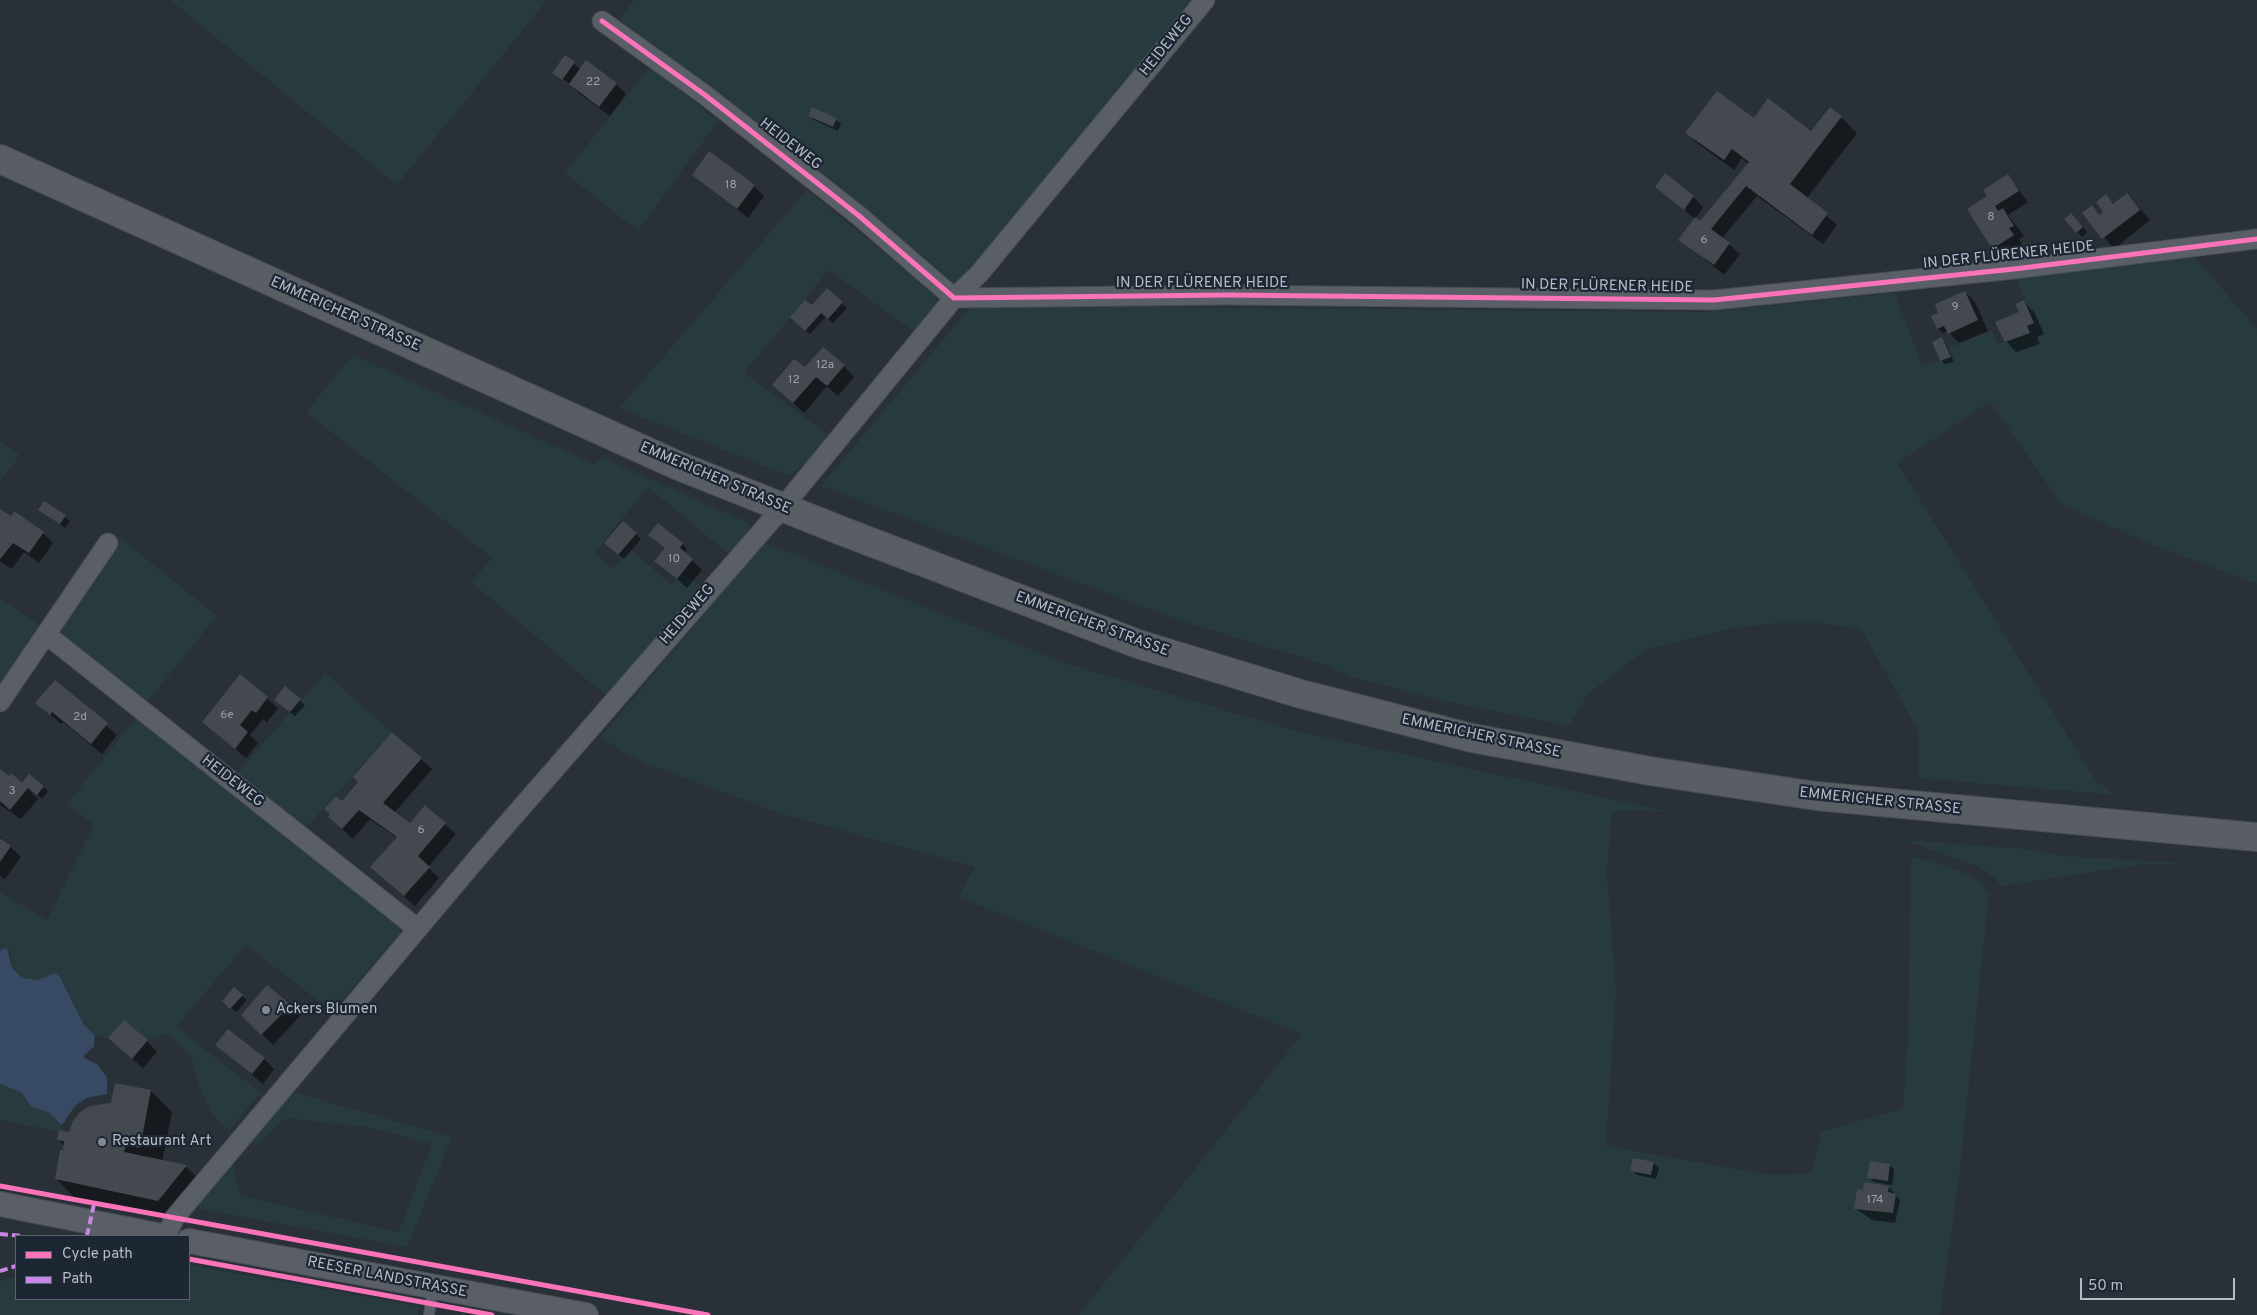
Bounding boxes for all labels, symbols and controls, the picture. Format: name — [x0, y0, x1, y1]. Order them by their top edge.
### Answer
street label: HEIDEWEG — [1137, 12, 1197, 80]
house number: 22 — [586, 76, 600, 90]
street label: HEIDEWEG — [755, 115, 825, 175]
house number: 18 — [725, 179, 737, 193]
house number: 8 — [1987, 211, 1995, 225]
house number: 6 — [1700, 234, 1708, 248]
street label: IN DER FLÜRENER HEIDE — [1922, 238, 2096, 274]
street label: EMMERICHER STRASSE — [267, 274, 423, 356]
street label: IN DER FLÜRENER HEIDE — [1116, 275, 1288, 293]
street label: IN DER FLÜRENER HEIDE — [1521, 276, 1693, 298]
house number: 9 — [1951, 301, 1959, 315]
house number: 12a — [816, 359, 834, 373]
house number: 12 — [788, 374, 800, 388]
street label: EMMERICHER STRASSE — [637, 439, 793, 519]
house number: 10 — [668, 553, 680, 567]
street label: HEIDEWEG — [657, 581, 719, 649]
street label: EMMERICHER STRASSE — [1013, 589, 1171, 661]
house number: 6e — [220, 709, 234, 723]
house number: 2d — [73, 711, 87, 725]
street label: EMMERICHER STRASSE — [1400, 711, 1562, 763]
street label: HEIDEWEG — [197, 752, 267, 812]
house number: 3 — [8, 785, 16, 799]
street label: EMMERICHER STRASSE — [1798, 785, 1962, 819]
house number: 6 — [417, 824, 425, 838]
place label: Ackers Blumen — [276, 1001, 377, 1019]
marker: Ackers Blumen — [260, 1004, 272, 1016]
place label: Restaurant Art — [112, 1133, 211, 1151]
marker: Restaurant Art — [96, 1136, 108, 1148]
house number: 174 — [1867, 1194, 1883, 1208]
legend — [15, 1235, 190, 1300]
text: Cycle path — [62, 1245, 133, 1264]
street label: REESER LANDSTRASSE — [306, 1254, 468, 1302]
scale bar — [2082, 1268, 2237, 1300]
text: Path — [62, 1270, 93, 1289]
text: 50 m — [2088, 1277, 2123, 1296]

